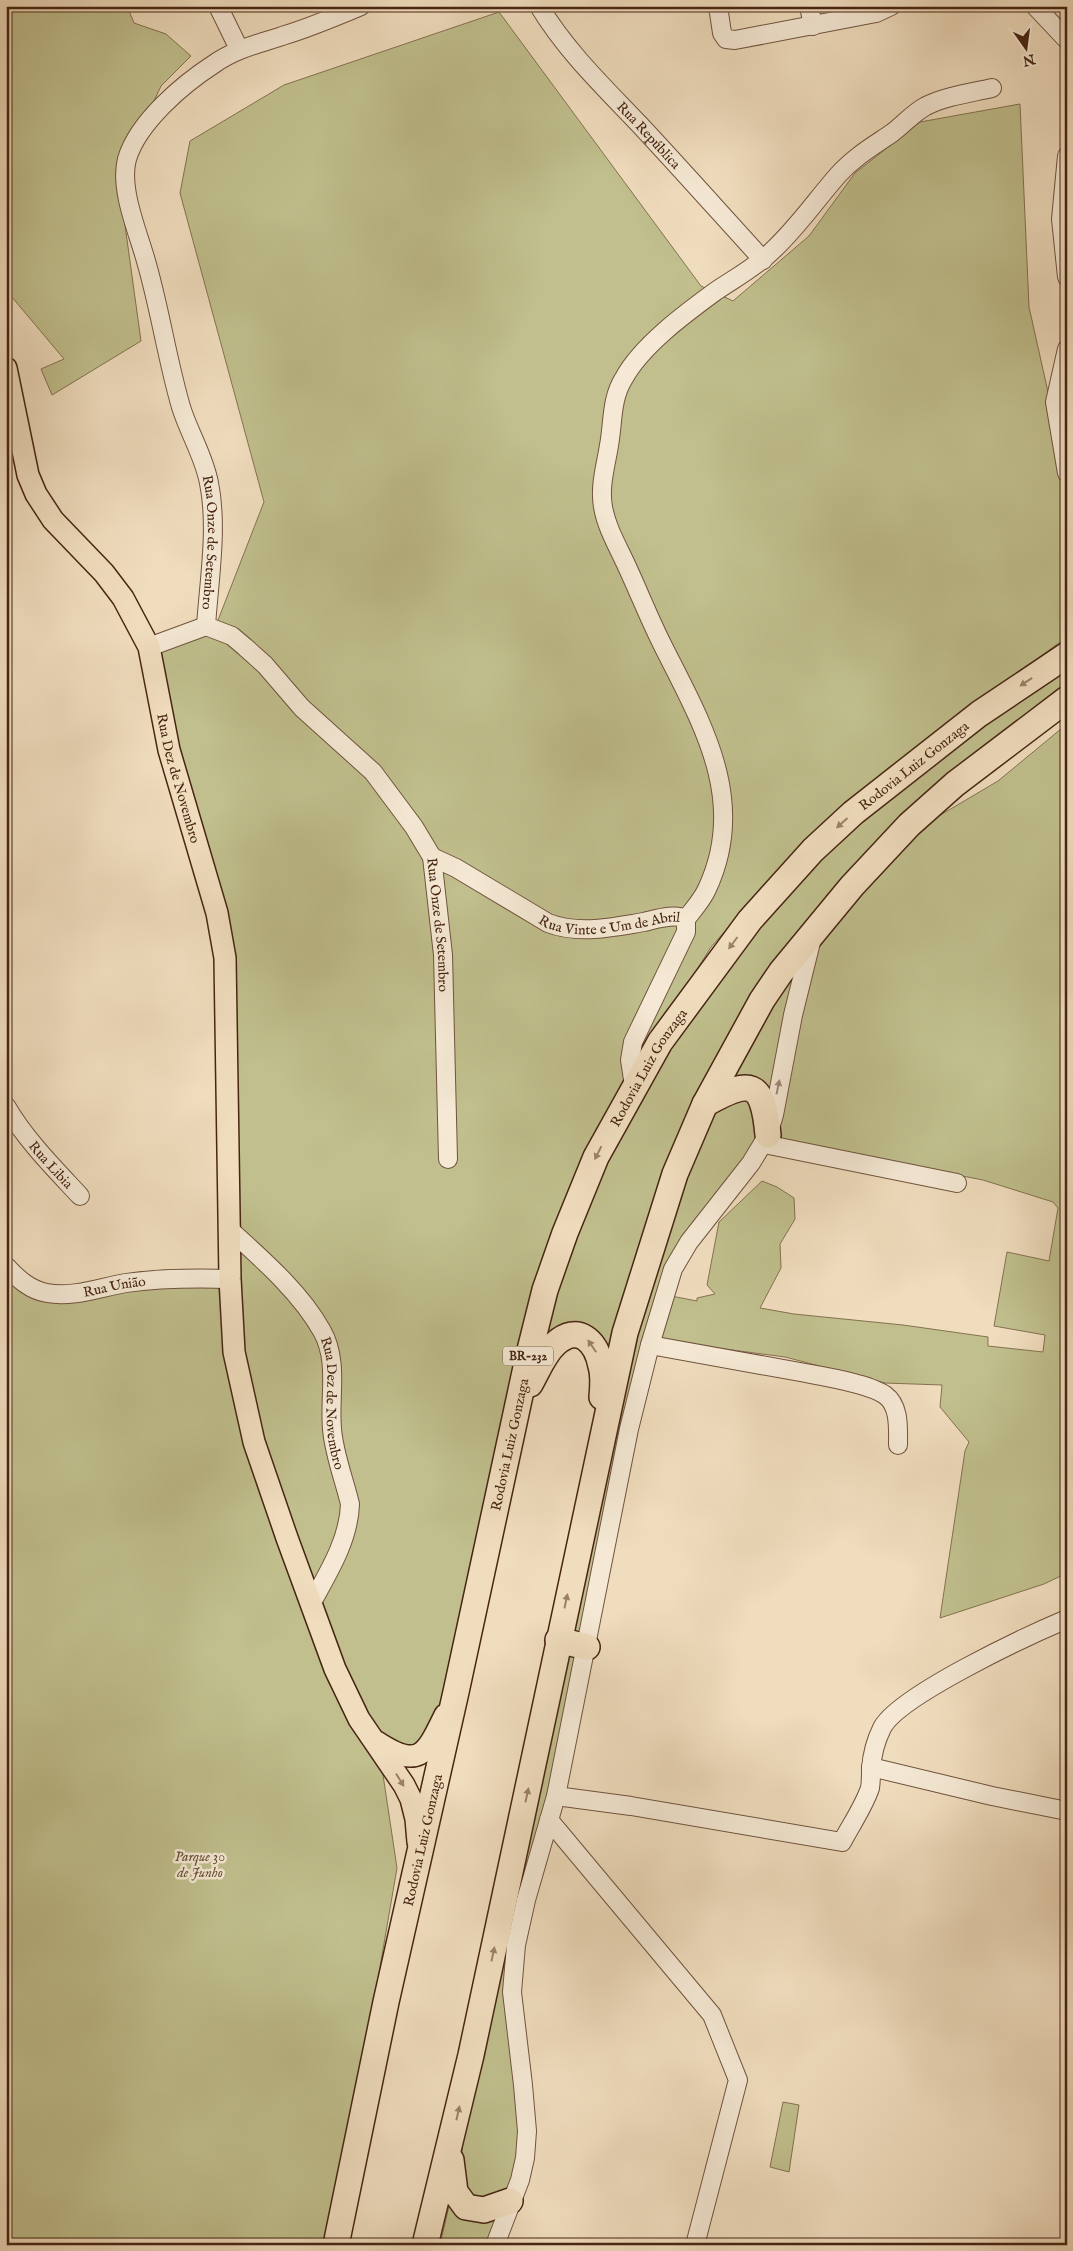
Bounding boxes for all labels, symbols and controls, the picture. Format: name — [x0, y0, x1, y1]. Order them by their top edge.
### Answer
north arrow — [1000, 22, 1050, 72]
text: N — [1021, 49, 1038, 70]
street label: Rua República — [612, 98, 685, 174]
street label: Rua Onze de Setembro — [197, 473, 221, 611]
one-way arrow — [1020, 677, 1033, 687]
street label: Rua Dez de Novembro — [152, 712, 204, 846]
street label: Rodovia Luiz Gonzaga — [856, 717, 974, 815]
one-way arrow — [836, 817, 848, 829]
street label: Rua Onze de Setembro — [422, 857, 452, 993]
street label: Rua Vinte e Um de Abril — [535, 908, 681, 939]
one-way arrow — [728, 936, 738, 950]
street label: Rodovia Luiz Gonzaga — [607, 1005, 692, 1130]
one-way arrow — [775, 1079, 783, 1095]
street label: Rua Libia — [24, 1138, 77, 1194]
one-way arrow — [594, 1146, 602, 1161]
street label: Rua União — [82, 1273, 147, 1302]
street label: Rua Dez de Novembro — [316, 1334, 348, 1472]
one-way arrow — [587, 1339, 597, 1352]
road number: BR-232 — [503, 1346, 553, 1365]
street label: Rodovia Luiz Gonzaga — [487, 1376, 534, 1513]
one-way arrow — [563, 1593, 571, 1609]
street label: Rodovia Luiz Gonzaga — [400, 1772, 447, 1908]
one-way arrow — [395, 1773, 405, 1786]
one-way arrow — [523, 1787, 531, 1803]
park label: Parque 30 de Junho — [175, 1848, 225, 1882]
one-way arrow — [489, 1946, 497, 1961]
one-way arrow — [454, 2105, 462, 2120]

